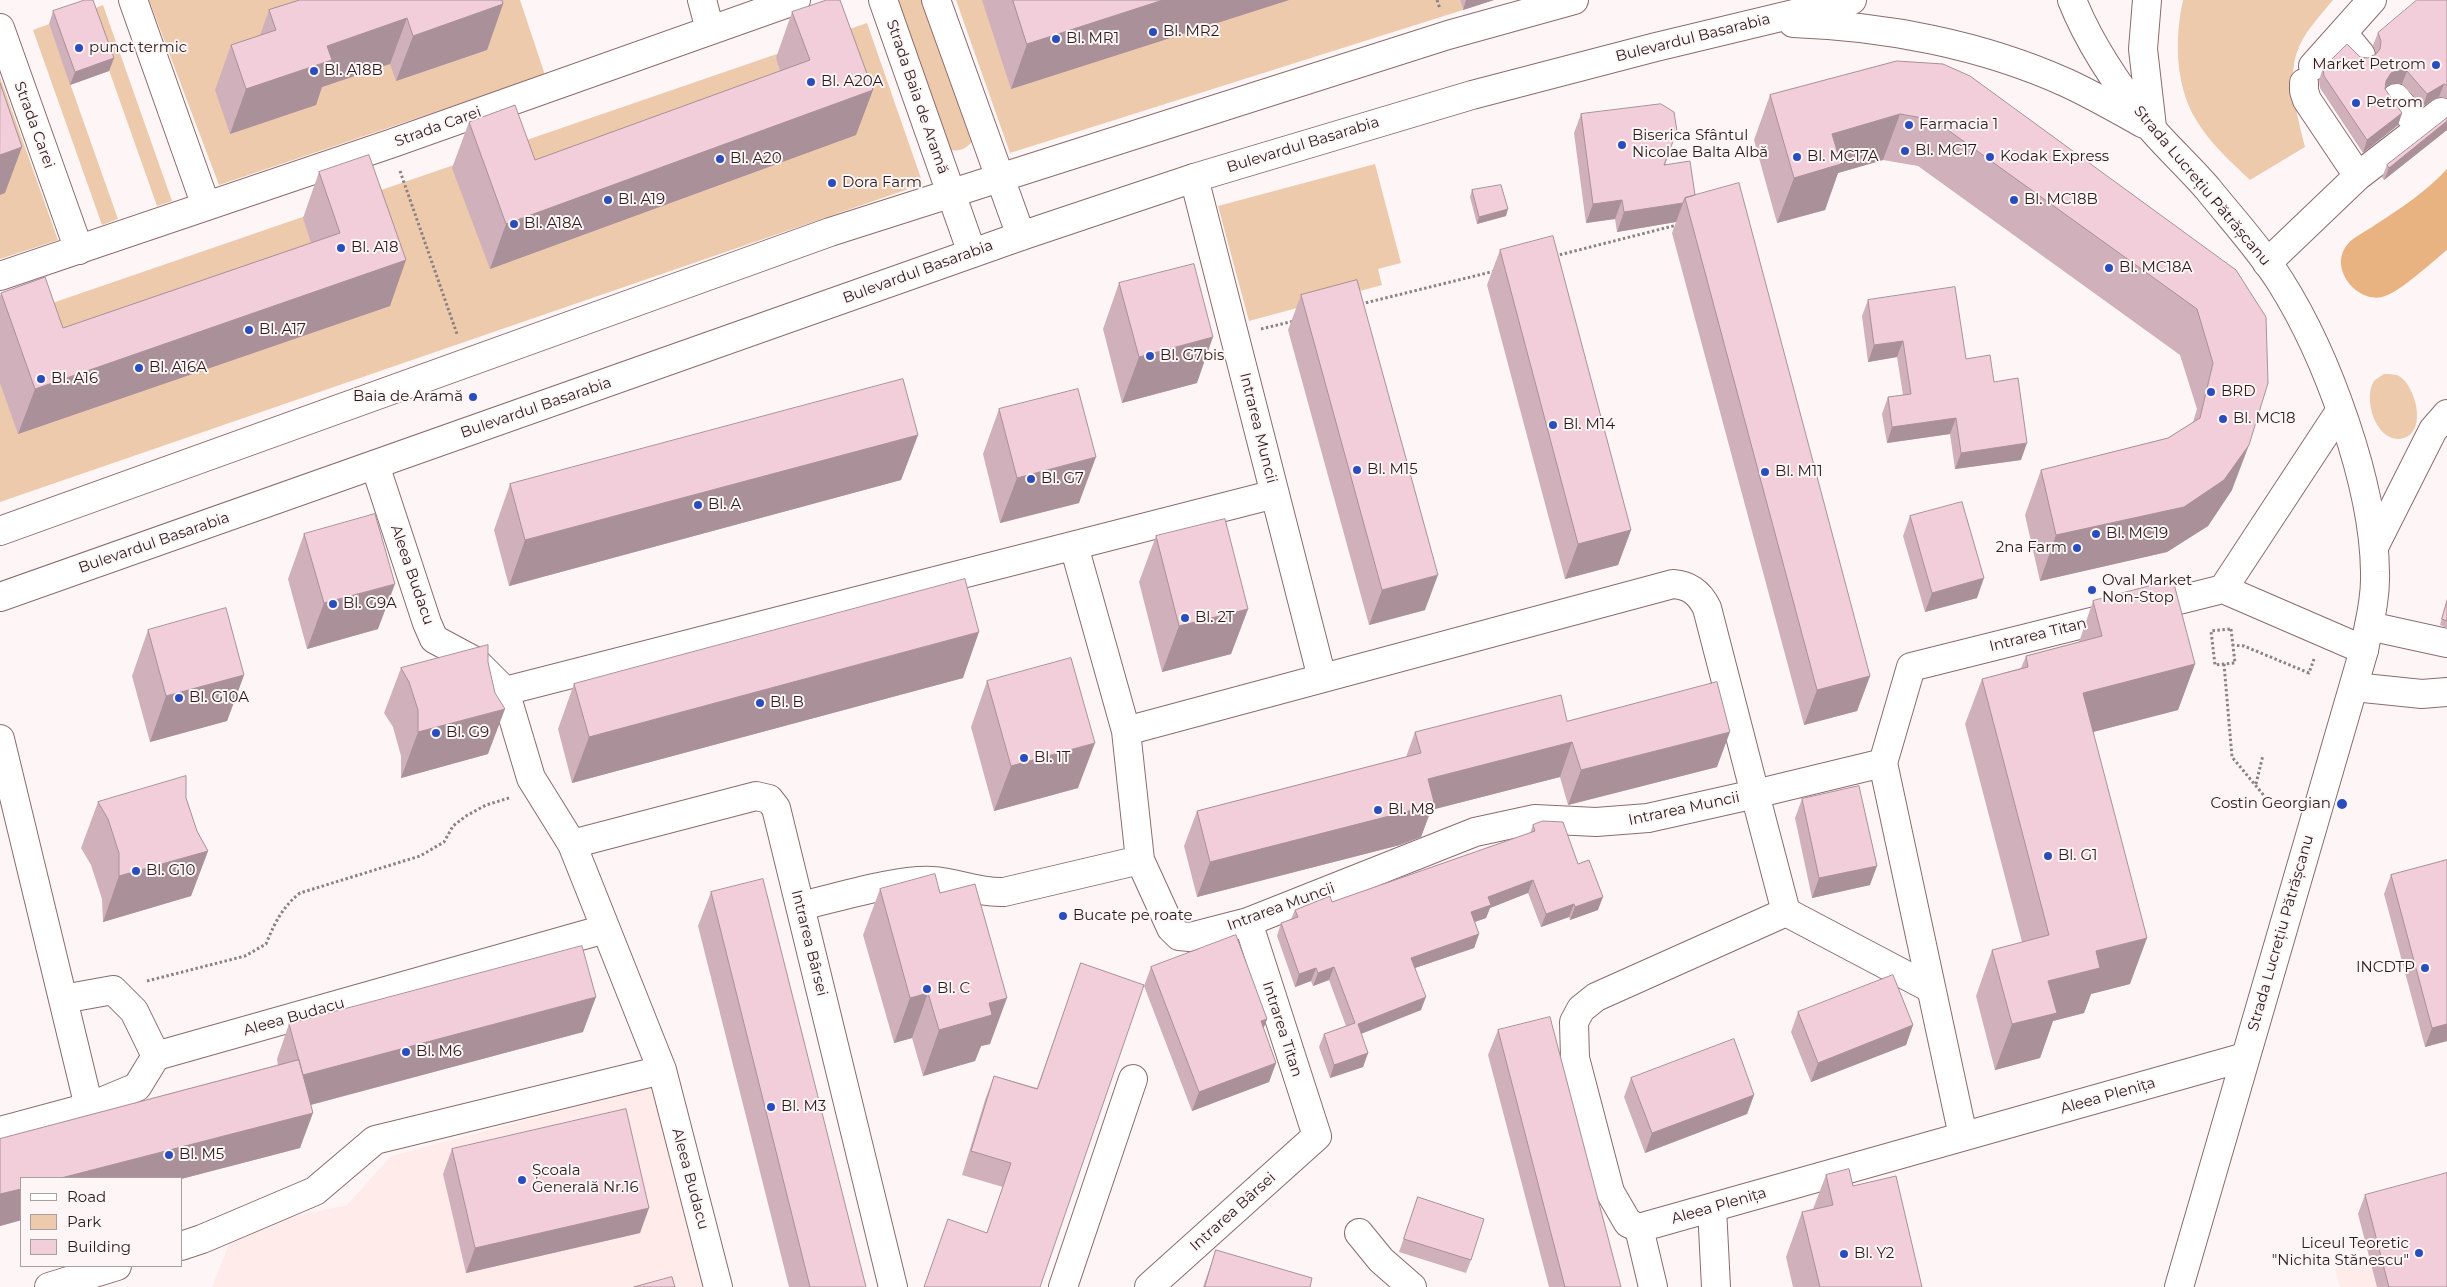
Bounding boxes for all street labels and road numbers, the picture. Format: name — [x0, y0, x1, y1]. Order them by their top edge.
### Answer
street label: Bulevardul Basarabia — [1614, 10, 1772, 66]
street label: Strada Baia de Aramă — [882, 17, 952, 177]
street label: Strada Carei — [10, 79, 58, 171]
street label: Strada Lucrețiu Pătrășcanu — [2130, 102, 2274, 270]
street label: Strada Carei — [392, 103, 484, 151]
street label: Bulevardul Basarabia — [1224, 113, 1382, 177]
street label: Bulevardul Basarabia — [840, 236, 996, 308]
street label: Intrarea Muncii — [1236, 371, 1280, 485]
street label: Bulevardul Basarabia — [458, 374, 614, 442]
street label: Bulevardul Basarabia — [76, 509, 232, 577]
street label: Aleea Budacu — [386, 523, 438, 627]
street label: Intrarea Titan — [1987, 614, 2089, 656]
street label: Intrarea Muncii — [1627, 788, 1741, 830]
street label: Strada Lucrețiu Pătrășcanu — [2244, 833, 2318, 1033]
street label: Intrarea Muncii — [1225, 879, 1337, 935]
street label: Intrarea Bârsei — [787, 888, 831, 998]
street label: Intrarea Titan — [1258, 979, 1306, 1079]
street label: Aleea Budacu — [241, 994, 347, 1040]
street label: Aleea Plenița — [2058, 1074, 2158, 1118]
street label: Aleea Budacu — [668, 1126, 712, 1232]
street label: Intrarea Bârsei — [1186, 1169, 1280, 1255]
street label: Aleea Plenița — [1669, 1184, 1769, 1228]

